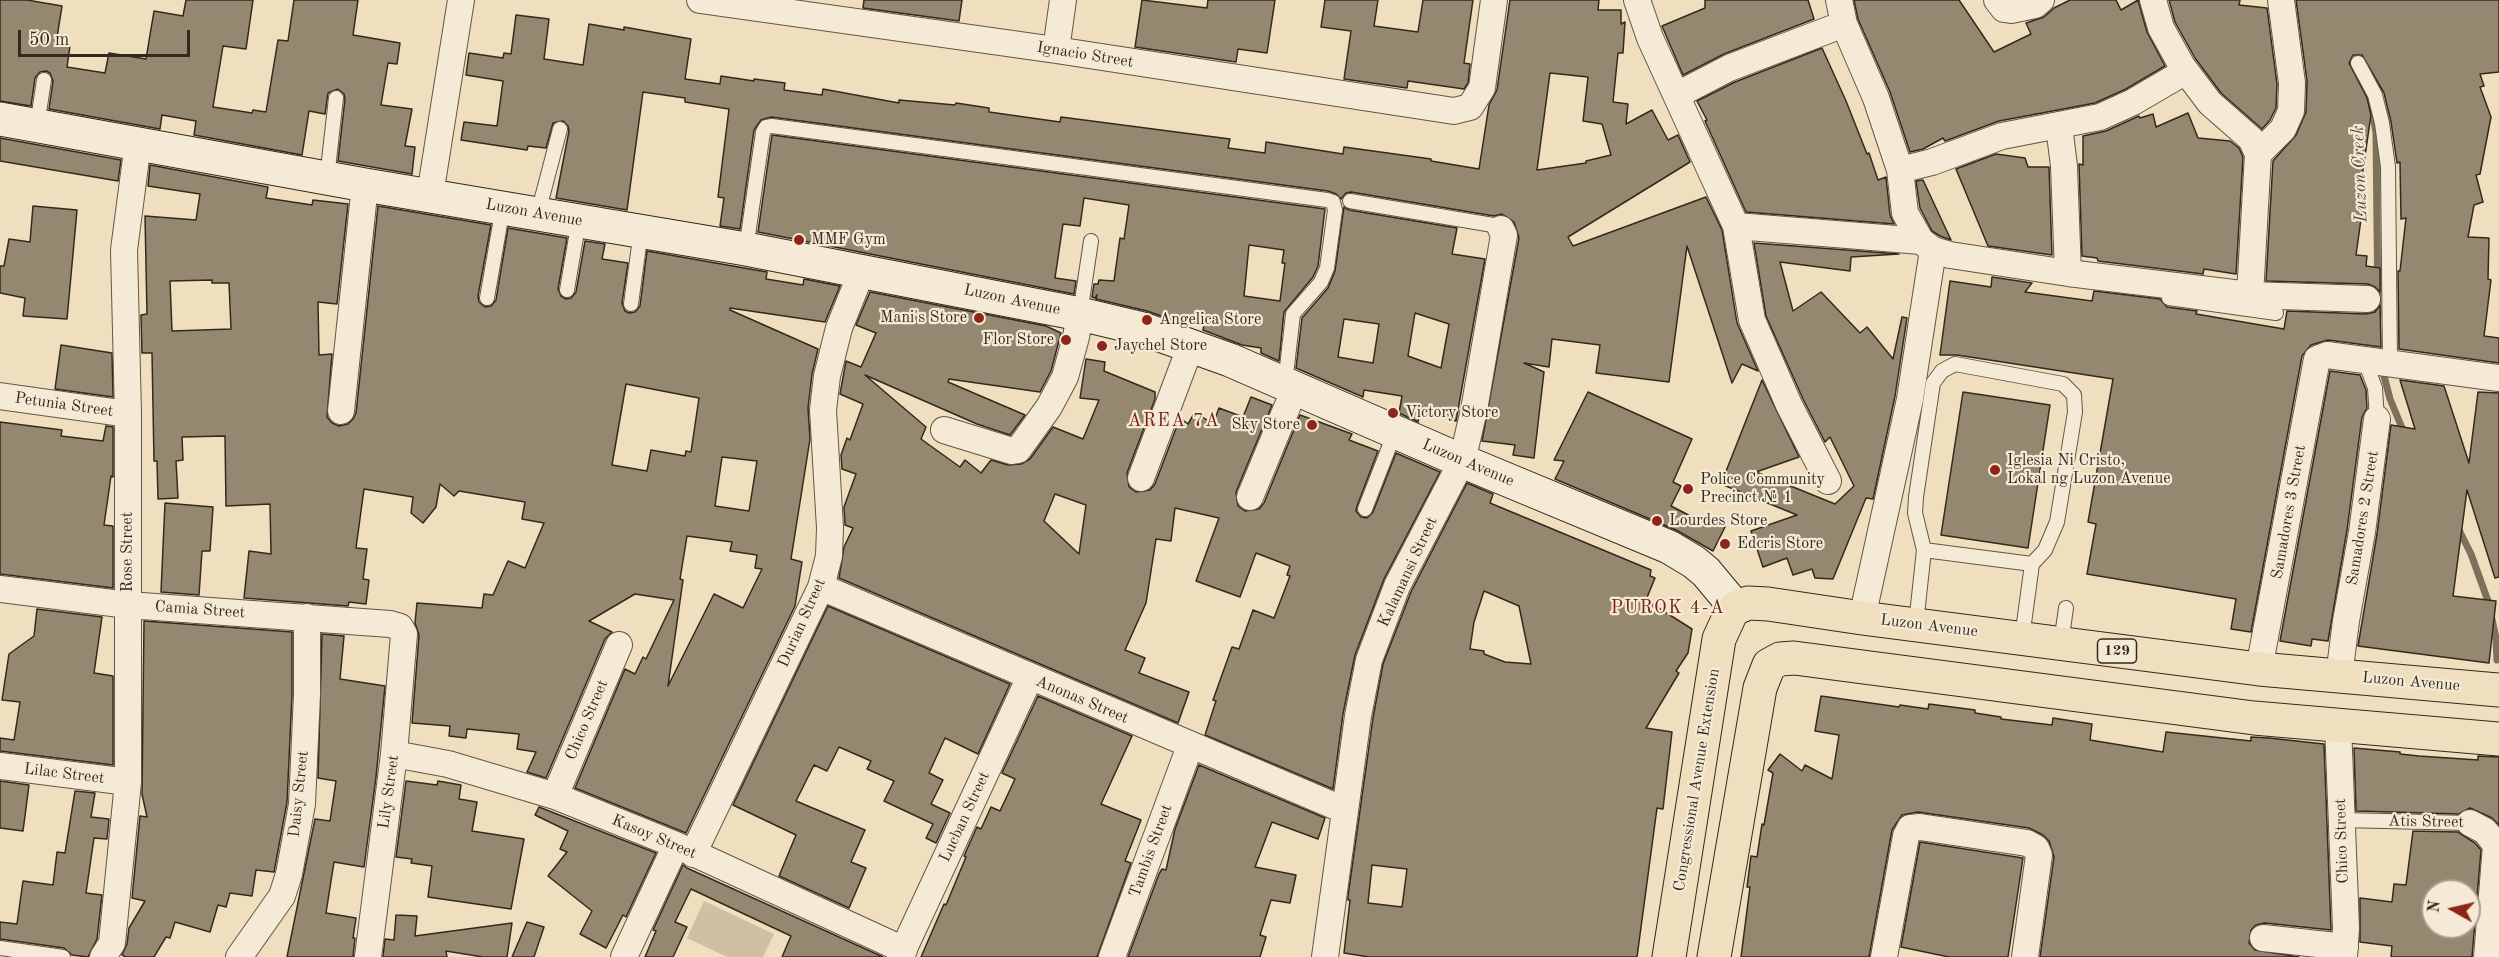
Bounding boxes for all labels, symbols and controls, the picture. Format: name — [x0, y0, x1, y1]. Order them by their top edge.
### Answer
scale bar — [21, 18, 194, 56]
text: 50 m — [29, 31, 69, 49]
street label: Ignacio Street — [1035, 38, 1135, 72]
water label: Luzon Creek — [2348, 125, 2372, 223]
street label: Luzon Avenue — [484, 195, 584, 231]
place label: MMF Gym — [811, 230, 886, 250]
marker: MMF Gym — [792, 233, 806, 247]
street label: Luzon Avenue — [962, 280, 1062, 320]
place label: Mani's Store — [880, 308, 967, 328]
place label: Angelica Store — [1159, 310, 1261, 330]
marker: Mani's Store — [972, 311, 986, 325]
marker: Angelica Store — [1140, 313, 1154, 327]
place label: Flor Store — [983, 330, 1054, 350]
marker: Flor Store — [1059, 333, 1073, 347]
place label: Jaychel Store — [1114, 336, 1207, 356]
marker: Jaychel Store — [1095, 339, 1109, 353]
street label: Petunia Street — [13, 389, 115, 421]
place label: Victory Store — [1405, 403, 1498, 423]
marker: Victory Store — [1386, 406, 1400, 420]
district label: AREA 7A — [1128, 410, 1220, 432]
place label: Sky Store — [1231, 415, 1300, 435]
marker: Sky Store — [1305, 418, 1319, 432]
street label: Luzon Avenue — [1419, 435, 1517, 491]
street label: Samadores 3 Street — [2268, 443, 2310, 581]
street label: Samadores 2 Street — [2343, 449, 2383, 587]
place label: Iglesia Ni Cristo, Lokal ng Luzon Avenue — [2007, 451, 2171, 489]
marker: Iglesia Ni Cristo, Lokal ng Luzon Avenue — [1988, 463, 2002, 477]
place label: Police Community Precinct № 1 — [1700, 470, 1825, 508]
marker: Police Community Precinct № 1 — [1681, 482, 1695, 496]
place label: Lourdes Store — [1669, 511, 1767, 531]
street label: Rose Street — [118, 512, 138, 592]
street label: Kalamansi Street — [1374, 514, 1442, 630]
marker: Lourdes Store — [1650, 514, 1664, 528]
place label: Edcris Store — [1737, 534, 1823, 554]
marker: Edcris Store — [1718, 537, 1732, 551]
street label: Durian Street — [774, 576, 830, 670]
street label: Camia Street — [154, 597, 246, 623]
district label: PUROK 4-A — [1611, 597, 1725, 619]
street label: Luzon Avenue — [1879, 610, 1979, 642]
road number: 129 — [2098, 639, 2136, 663]
street label: Congressional Avenue Extension — [1670, 667, 1724, 893]
street label: Luzon Avenue — [2361, 668, 2461, 696]
street label: Anonas Street — [1033, 672, 1131, 728]
street label: Chico Street — [561, 677, 613, 763]
street label: Daisy Street — [285, 750, 313, 838]
street label: Lily Street — [374, 754, 404, 830]
street label: Lilac Street — [23, 760, 105, 788]
street label: Lucban Street — [936, 769, 994, 865]
street label: Chico Street — [2331, 798, 2353, 884]
street label: Tambis Street — [1125, 802, 1177, 900]
street label: Kasoy Street — [609, 811, 699, 863]
street label: Atis Street — [2388, 812, 2464, 832]
north arrow — [2421, 879, 2481, 939]
text: N — [2426, 900, 2444, 914]

